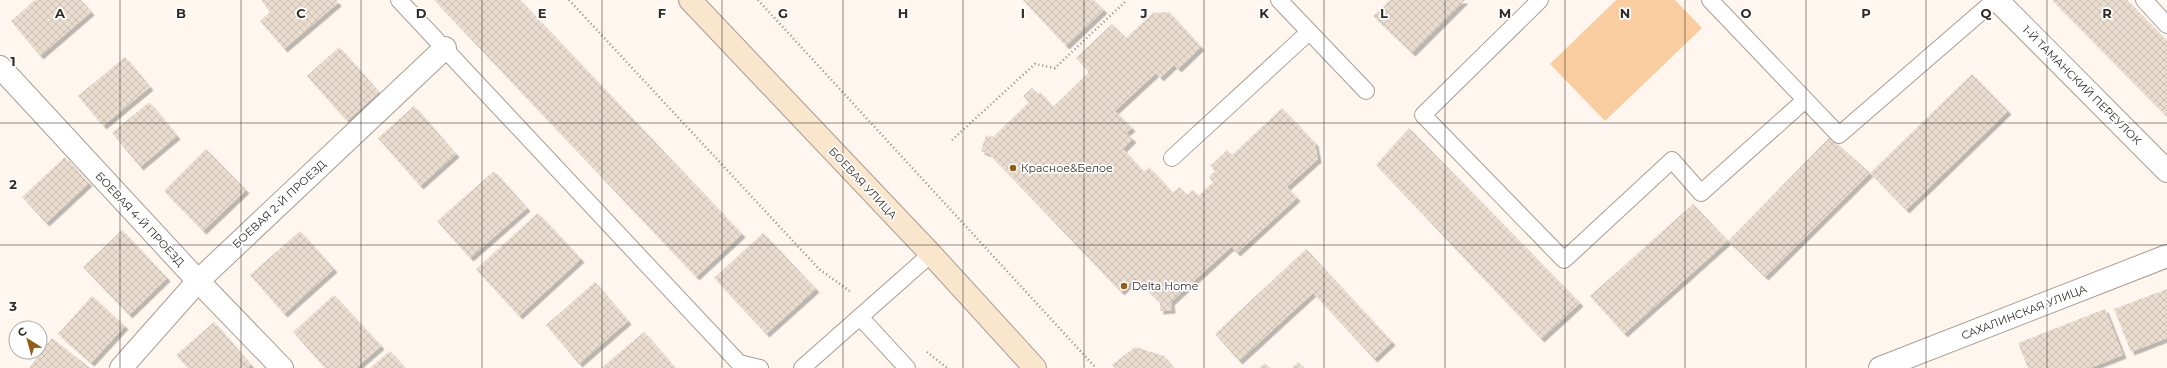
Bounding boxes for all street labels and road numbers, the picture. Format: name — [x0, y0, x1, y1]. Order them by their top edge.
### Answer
street label: 1-Й ТАМАНСКИЙ ПЕРЕУЛОК — [2020, 23, 2145, 148]
street label: БОЕВАЯ УЛИЦА — [826, 144, 901, 223]
street label: БОЕВАЯ 2-Й ПРОЕЗД — [229, 157, 329, 251]
street label: БОЕВАЯ 4-Й ПРОЕЗД — [92, 169, 188, 269]
street label: САХАЛИНСКАЯ УЛИЦА — [1959, 281, 2090, 342]

